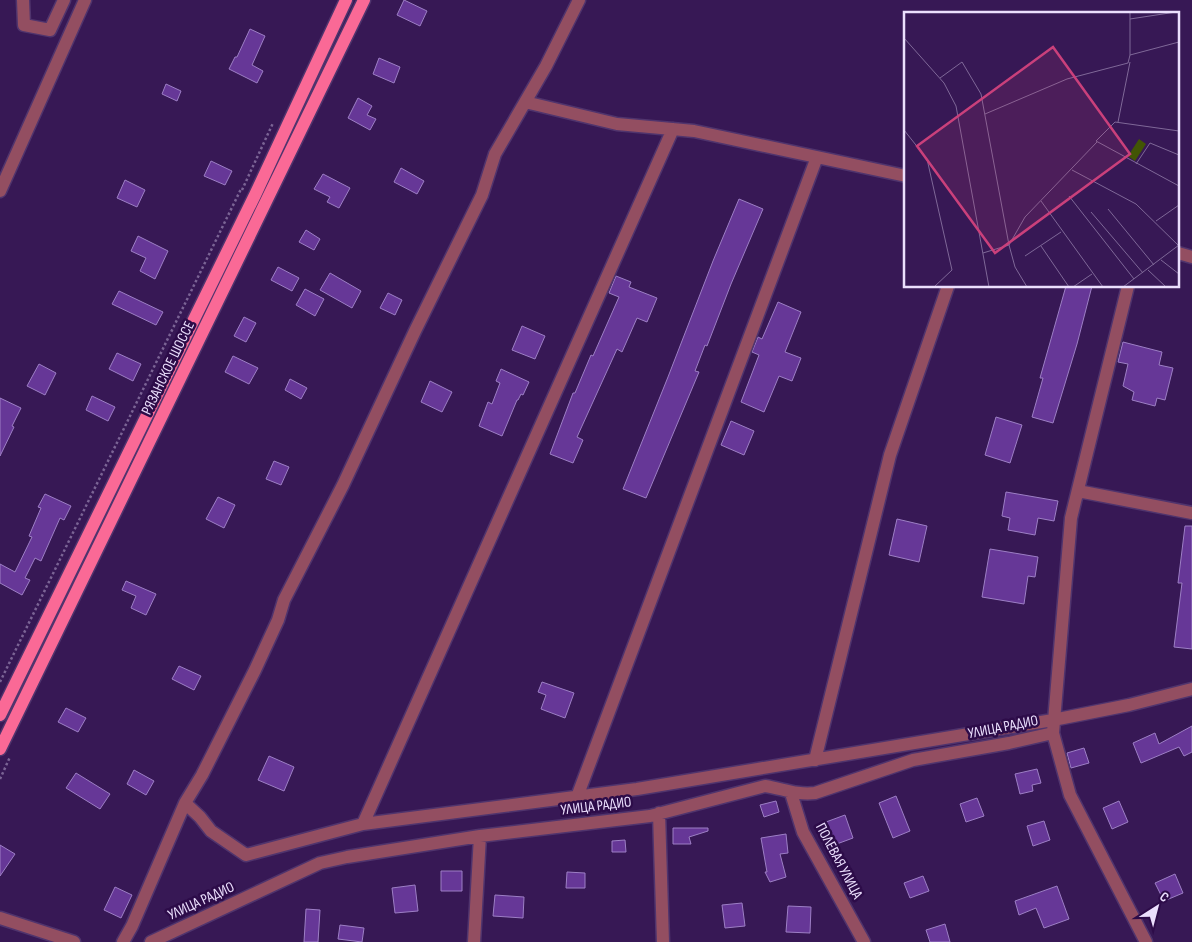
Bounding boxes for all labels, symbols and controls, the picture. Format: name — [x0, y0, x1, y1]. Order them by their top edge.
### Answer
inset map — [904, 12, 1180, 288]
street label: РЯЗАНСКОЕ ШОССЕ — [137, 318, 199, 418]
street label: УЛИЦА РАДИО — [966, 711, 1040, 743]
street label: УЛИЦА РАДИО — [560, 792, 632, 820]
street label: ПОЛЕВАЯ УЛИЦА — [811, 820, 867, 903]
street label: УЛИЦА РАДИО — [165, 877, 237, 925]
north arrow — [1132, 882, 1182, 932]
text: С — [1156, 888, 1172, 906]

